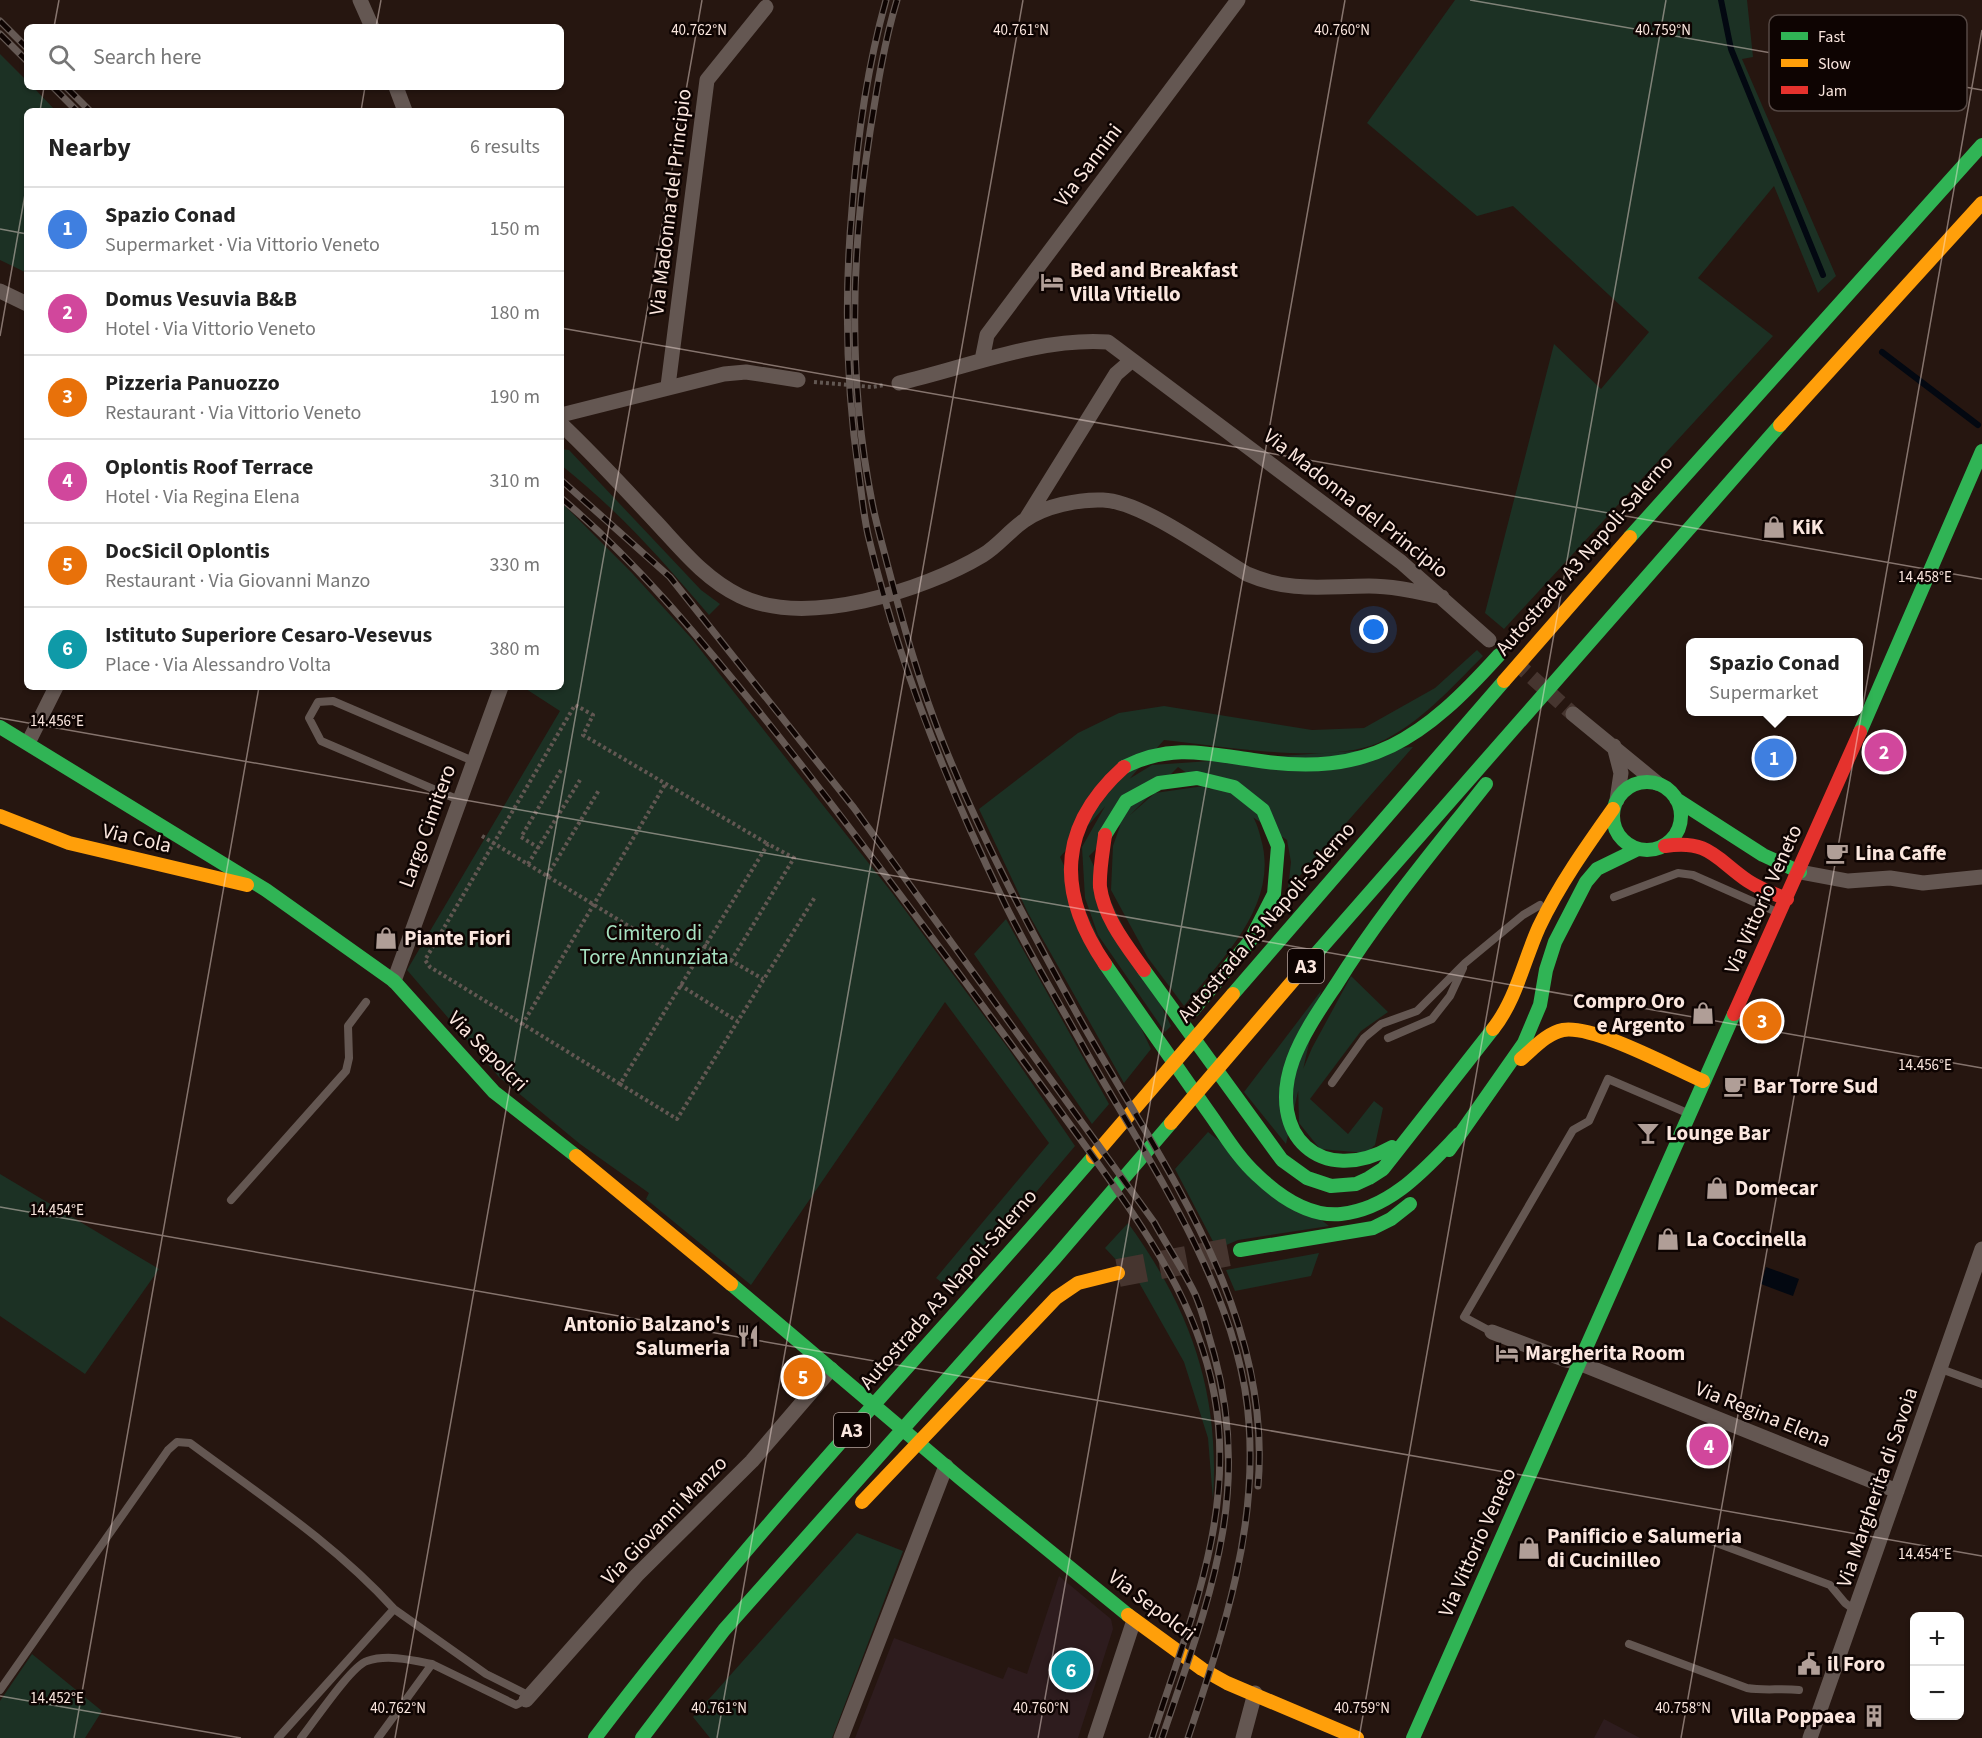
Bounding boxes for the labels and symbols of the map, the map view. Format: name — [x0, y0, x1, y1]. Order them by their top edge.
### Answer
legend — [1769, 15, 1967, 111]
text: 40.762°N — [671, 20, 727, 41]
text: 40.761°N — [993, 20, 1049, 41]
text: 40.760°N — [1314, 20, 1370, 41]
text: 40.759°N — [1635, 20, 1691, 41]
text: Fast — [1818, 26, 1846, 48]
text: Slow — [1818, 53, 1851, 75]
text: Jam — [1818, 80, 1847, 102]
street label: Via Madonna del Principio — [641, 87, 699, 317]
street label: Via Sannini — [1047, 117, 1129, 213]
place label: Bed and Breakfast Villa Vitiello — [1069, 255, 1238, 309]
hotel icon: Bed and Breakfast Villa Vitiello — [1039, 269, 1065, 295]
street label: Via Madonna del Principio — [1257, 421, 1455, 585]
street label: Autostrada A3 Napoli-Salerno — [1488, 448, 1680, 662]
place label: KiK — [1792, 512, 1825, 542]
shop icon: KiK — [1761, 514, 1787, 540]
text: 14.458°E — [1898, 567, 1952, 588]
your location — [1359, 615, 1388, 644]
text: 14.456°E — [30, 711, 84, 732]
pin: 2 — [1864, 730, 1904, 774]
pin: 1 — [1754, 736, 1794, 780]
street label: Largo Cimitero — [391, 760, 463, 892]
street label: Via Cola — [99, 816, 175, 860]
street label: Autostrada A3 Napoli-Salerno — [1172, 816, 1360, 1028]
street label: Via Vittorio Veneto — [1717, 820, 1809, 978]
place label: Lina Caffe — [1855, 838, 1947, 868]
cafe icon: Lina Caffe — [1824, 840, 1850, 866]
park label: Cimitero di Torre Annunziata — [579, 918, 729, 972]
place label: Piante Fiori — [404, 923, 511, 953]
shop icon: Piante Fiori — [373, 925, 399, 951]
road number: A3 — [1288, 949, 1324, 983]
place label: Compro Oro e Argento — [1573, 986, 1685, 1040]
pin: 3 — [1742, 998, 1782, 1044]
shop icon: Compro Oro e Argento — [1690, 1000, 1716, 1026]
street label: Via Sepolcri — [441, 1004, 535, 1098]
text: 14.456°E — [1898, 1055, 1952, 1076]
place label: Bar Torre Sud — [1753, 1071, 1878, 1101]
cafe icon: Bar Torre Sud — [1722, 1073, 1748, 1099]
place label: Lounge Bar — [1666, 1118, 1771, 1148]
bar icon: Lounge Bar — [1635, 1120, 1661, 1146]
place label: Domecar — [1735, 1173, 1819, 1203]
shop icon: Domecar — [1704, 1175, 1730, 1201]
street label: Autostrada A3 Napoli-Salerno — [852, 1182, 1044, 1396]
text: 14.454°E — [30, 1200, 84, 1221]
place label: La Coccinella — [1686, 1224, 1807, 1254]
shop icon: La Coccinella — [1655, 1226, 1681, 1252]
place label: Antonio Balzano's Salumeria — [563, 1309, 730, 1363]
restaurant icon: Antonio Balzano's Salumeria — [735, 1323, 761, 1349]
place label: Margherita Room — [1525, 1338, 1685, 1368]
hotel icon: Margherita Room — [1494, 1340, 1520, 1366]
pin: 5 — [784, 1354, 822, 1400]
street label: Via Regina Elena — [1691, 1373, 1835, 1455]
street label: Via Margherita di Savoia — [1829, 1383, 1925, 1591]
road number: A3 — [834, 1413, 870, 1447]
pin: 4 — [1690, 1424, 1728, 1468]
street label: Via Giovanni Manzo — [594, 1448, 734, 1592]
street label: Via Vittorio Veneto — [1431, 1463, 1523, 1621]
place label: Panificio e Salumeria di Cucinilleo — [1547, 1521, 1742, 1575]
shop icon: Panificio e Salumeria di Cucinilleo — [1516, 1535, 1542, 1561]
text: 14.454°E — [1898, 1544, 1952, 1565]
street label: Via Sepolcri — [1102, 1562, 1202, 1648]
pin: 6 — [1052, 1648, 1090, 1692]
place label: il Foro — [1827, 1649, 1885, 1679]
public building icon: il Foro — [1796, 1651, 1822, 1677]
text: 14.452°E — [30, 1688, 84, 1709]
text: 40.762°N — [370, 1698, 426, 1719]
text: 40.761°N — [691, 1698, 747, 1719]
text: 40.760°N — [1013, 1698, 1069, 1719]
text: 40.759°N — [1334, 1698, 1390, 1719]
text: 40.758°N — [1655, 1698, 1711, 1719]
place label: Villa Poppaea — [1730, 1701, 1856, 1731]
building icon: Villa Poppaea — [1861, 1703, 1887, 1729]

